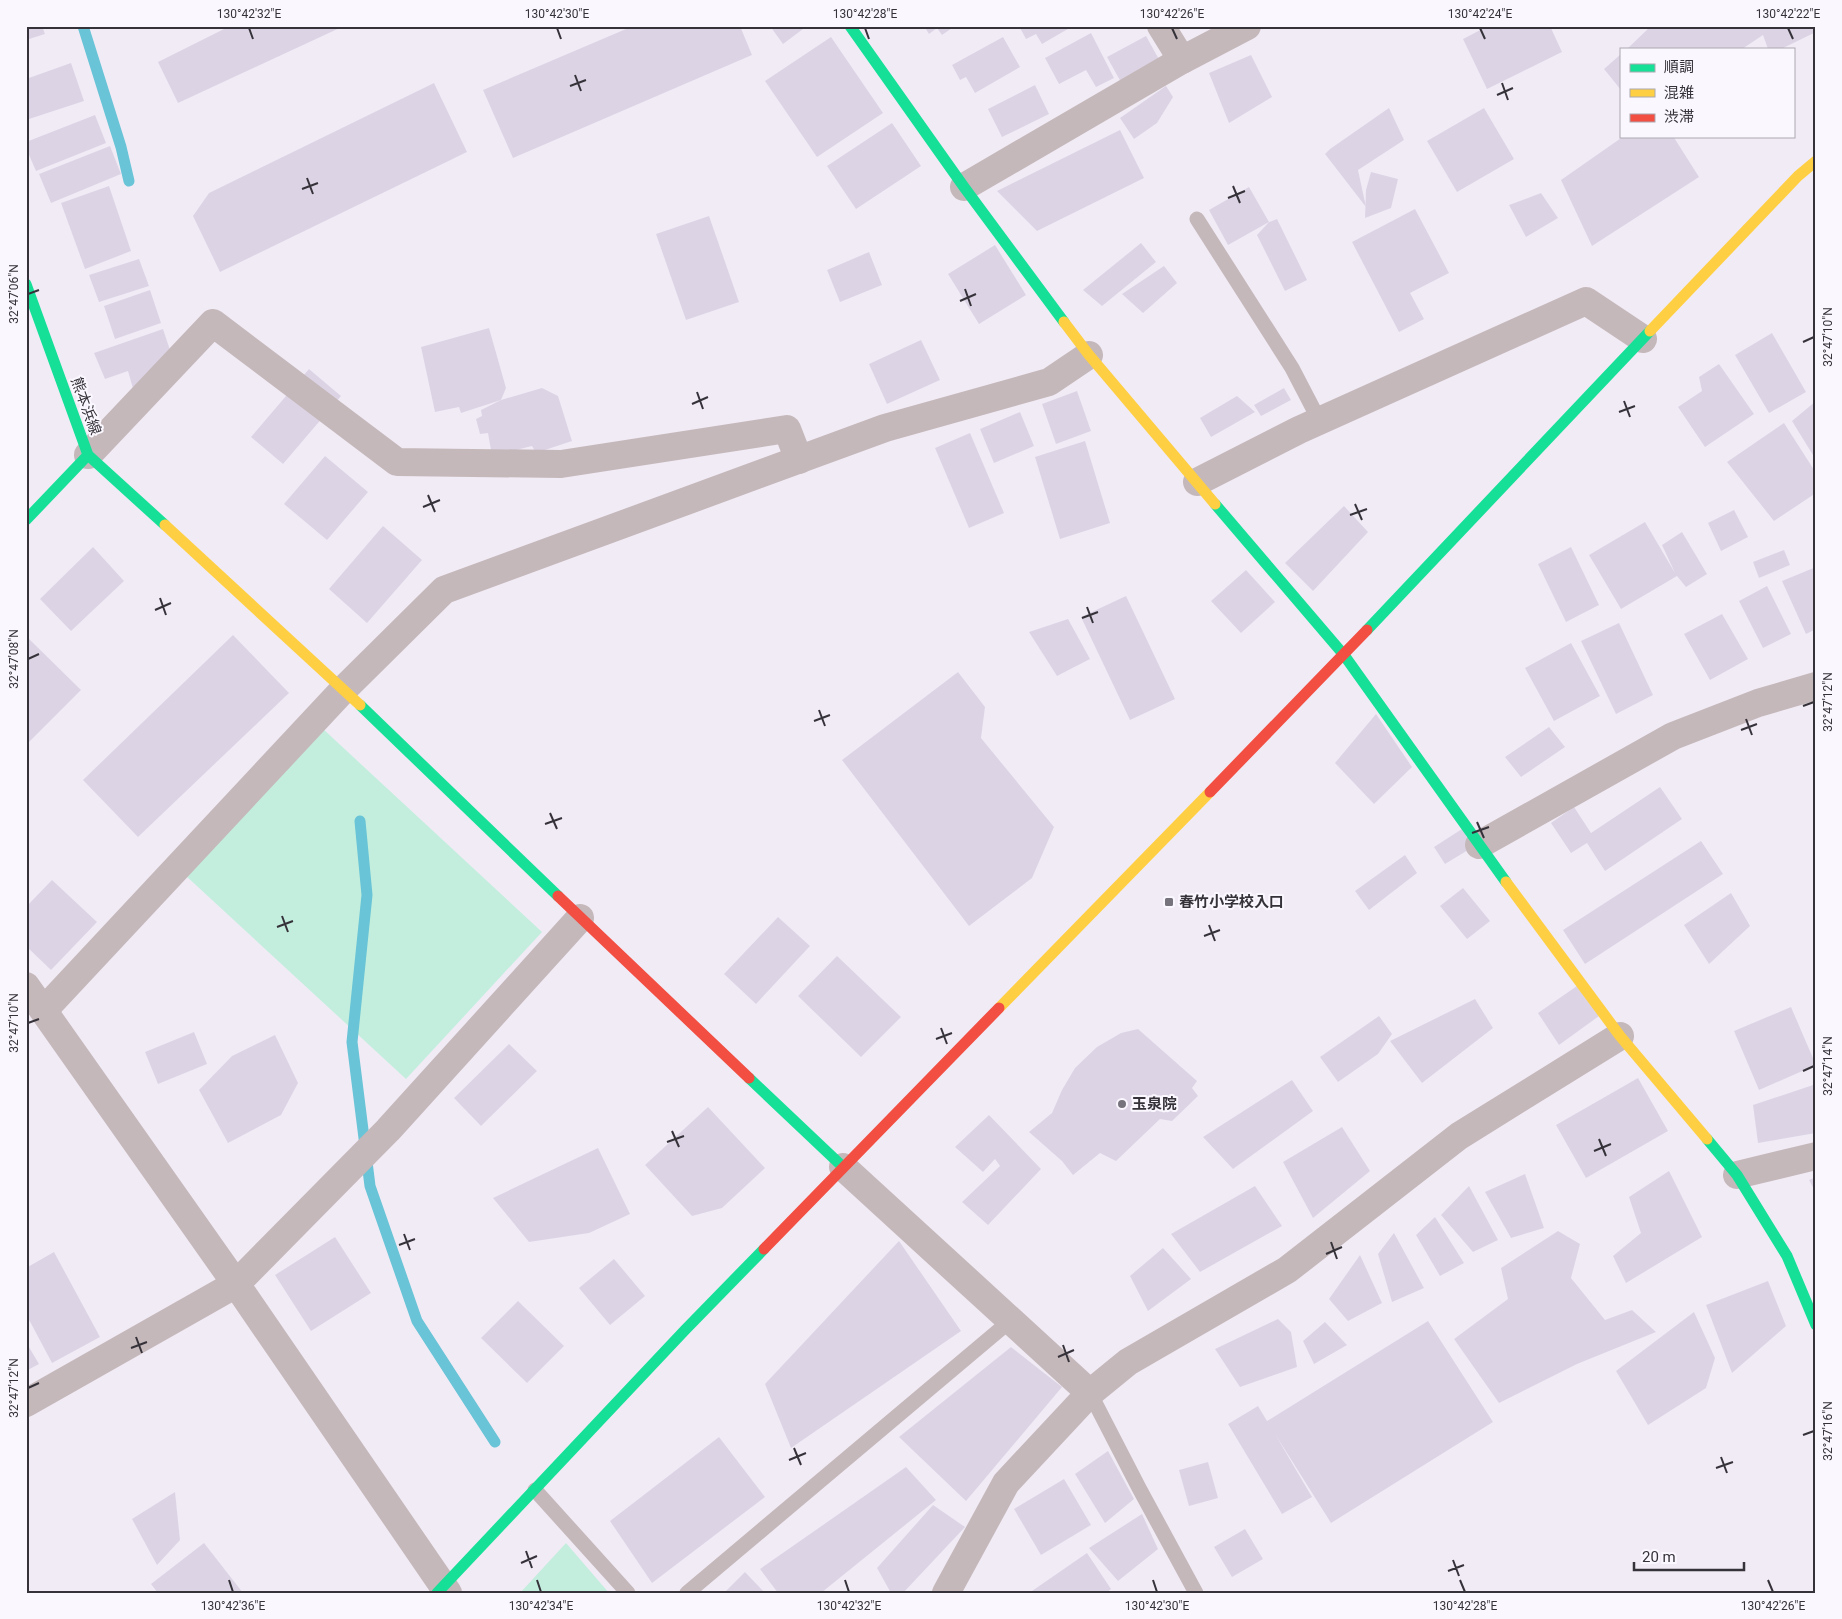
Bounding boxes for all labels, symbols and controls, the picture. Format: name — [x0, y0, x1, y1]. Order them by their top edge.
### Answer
text: 130°42'32"E — [217, 7, 281, 21]
text: 130°42'30"E — [525, 7, 589, 21]
text: 130°42'28"E — [833, 7, 897, 21]
text: 130°42'26"E — [1140, 7, 1204, 21]
text: 130°42'24"E — [1448, 7, 1512, 21]
text: 130°42'22"E — [1756, 7, 1820, 21]
legend — [1620, 48, 1794, 138]
text: 順調 — [1664, 58, 1694, 76]
text: 混雑 — [1664, 84, 1694, 102]
text: 渋滞 — [1664, 108, 1694, 126]
text: 32°47'06"N — [7, 264, 21, 324]
text: 32°47'10"N — [1821, 307, 1835, 367]
street label: 熊本浜線 — [67, 375, 105, 437]
text: 32°47'08"N — [7, 629, 21, 689]
text: 32°47'12"N — [1821, 672, 1835, 732]
place label: 春竹小学校入口 — [1179, 893, 1284, 911]
marker: 春竹小学校入口 — [1163, 896, 1175, 908]
text: 32°47'10"N — [7, 993, 21, 1053]
text: 32°47'14"N — [1821, 1036, 1835, 1096]
place label: 玉泉院 — [1132, 1095, 1177, 1113]
marker: 玉泉院 — [1116, 1098, 1128, 1110]
text: 32°47'12"N — [7, 1358, 21, 1418]
text: 32°47'16"N — [1821, 1401, 1835, 1461]
scale bar — [1634, 1539, 1744, 1571]
text: 20 m — [1642, 1548, 1676, 1566]
text: 130°42'36"E — [201, 1599, 265, 1613]
text: 130°42'34"E — [509, 1599, 573, 1613]
text: 130°42'32"E — [817, 1599, 881, 1613]
text: 130°42'30"E — [1125, 1599, 1189, 1613]
text: 130°42'28"E — [1433, 1599, 1497, 1613]
text: 130°42'26"E — [1741, 1599, 1805, 1613]

